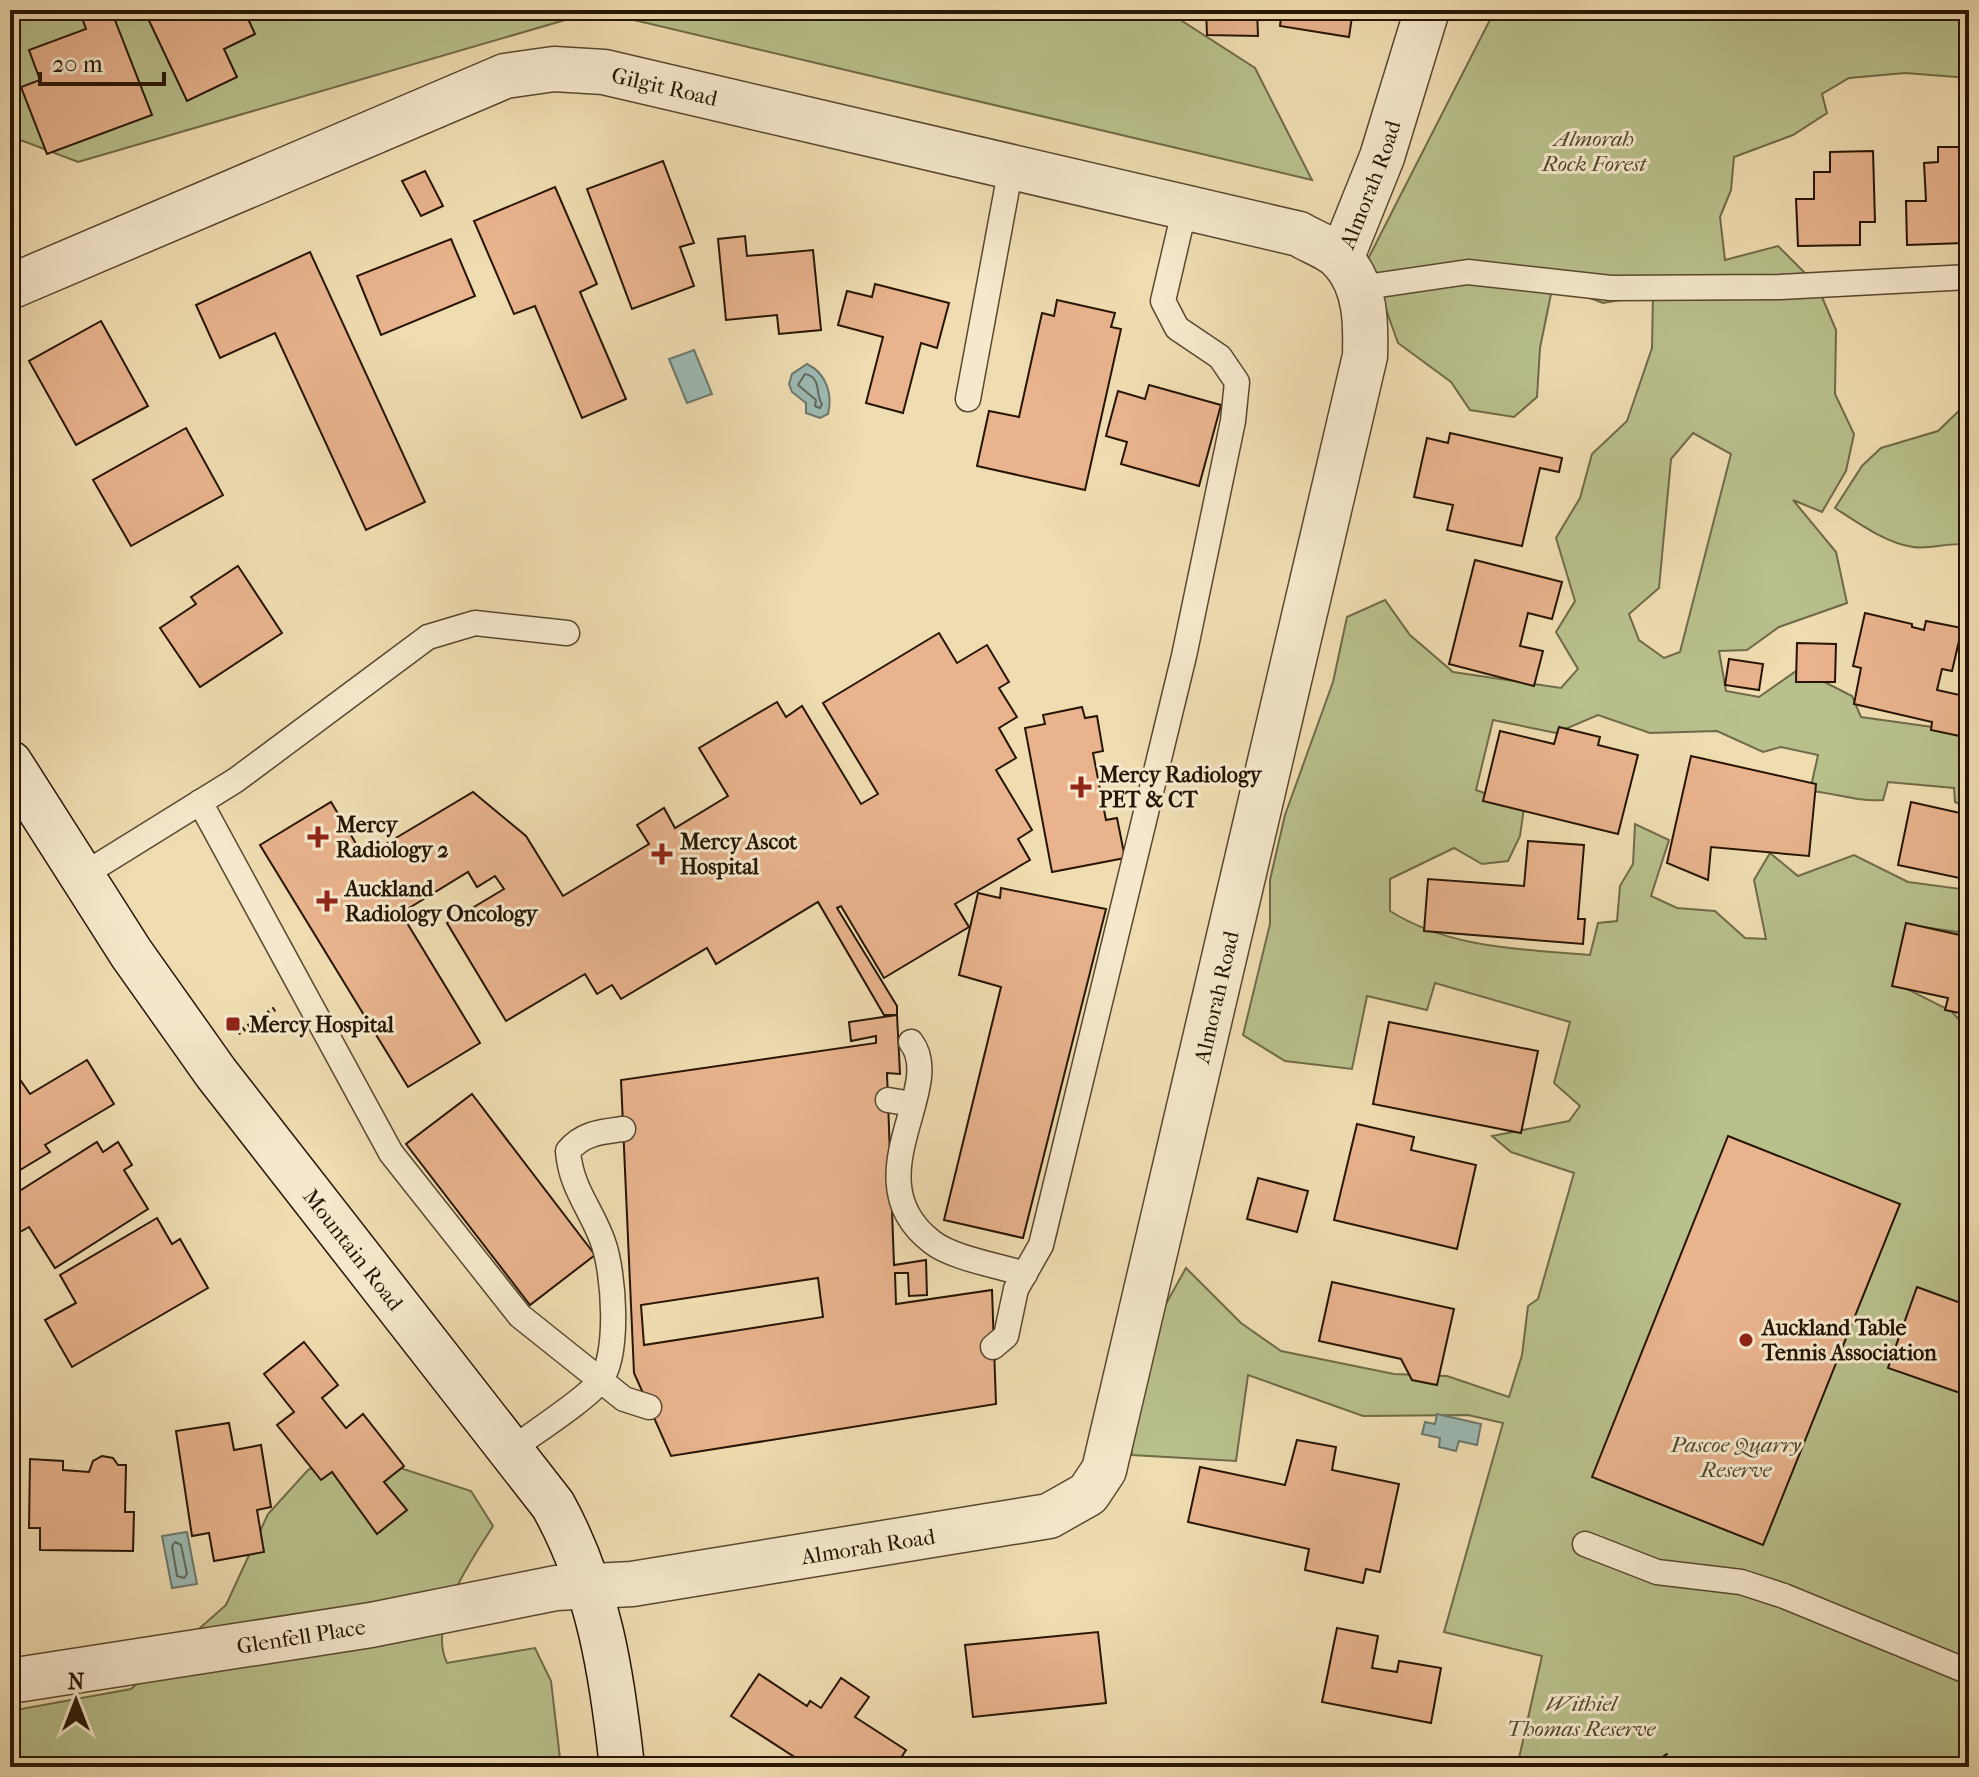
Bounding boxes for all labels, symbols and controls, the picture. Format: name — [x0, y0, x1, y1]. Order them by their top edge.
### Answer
scale bar — [40, 36, 164, 86]
text: 20 m — [52, 50, 103, 78]
street label: Gilgit Road — [609, 62, 721, 112]
street label: Almorah Road — [1334, 116, 1407, 254]
park label: Almorah Rock Forest — [1540, 126, 1647, 177]
place label: Mercy Radiology PET & CT — [1098, 762, 1263, 813]
marker: Mercy Radiology PET & CT — [1070, 776, 1092, 798]
place label: Mercy Radiology 2 — [335, 812, 448, 863]
marker: Mercy Radiology 2 — [307, 826, 329, 848]
place label: Mercy Ascot Hospital — [679, 829, 798, 880]
marker: Mercy Ascot Hospital — [651, 843, 673, 865]
place label: Auckland Radiology Oncology — [343, 876, 539, 927]
marker: Auckland Radiology Oncology — [316, 890, 338, 912]
street label: Almorah Road — [1189, 927, 1245, 1067]
place label: Mercy Hospital — [248, 1012, 395, 1038]
marker: Mercy Hospital — [224, 1015, 242, 1033]
street label: Mountain Road — [297, 1184, 409, 1317]
place label: Auckland Table Tennis Association — [1760, 1315, 1937, 1366]
marker: Auckland Table Tennis Association — [1737, 1331, 1755, 1349]
park label: Pascoe Quarry Reserve — [1670, 1432, 1802, 1483]
street label: Almorah Road — [798, 1523, 938, 1571]
street label: Glenfell Place — [235, 1614, 367, 1660]
north arrow — [36, 1661, 116, 1741]
text: N — [68, 1669, 85, 1695]
park label: Withiel Thomas Reserve — [1507, 1691, 1657, 1742]

